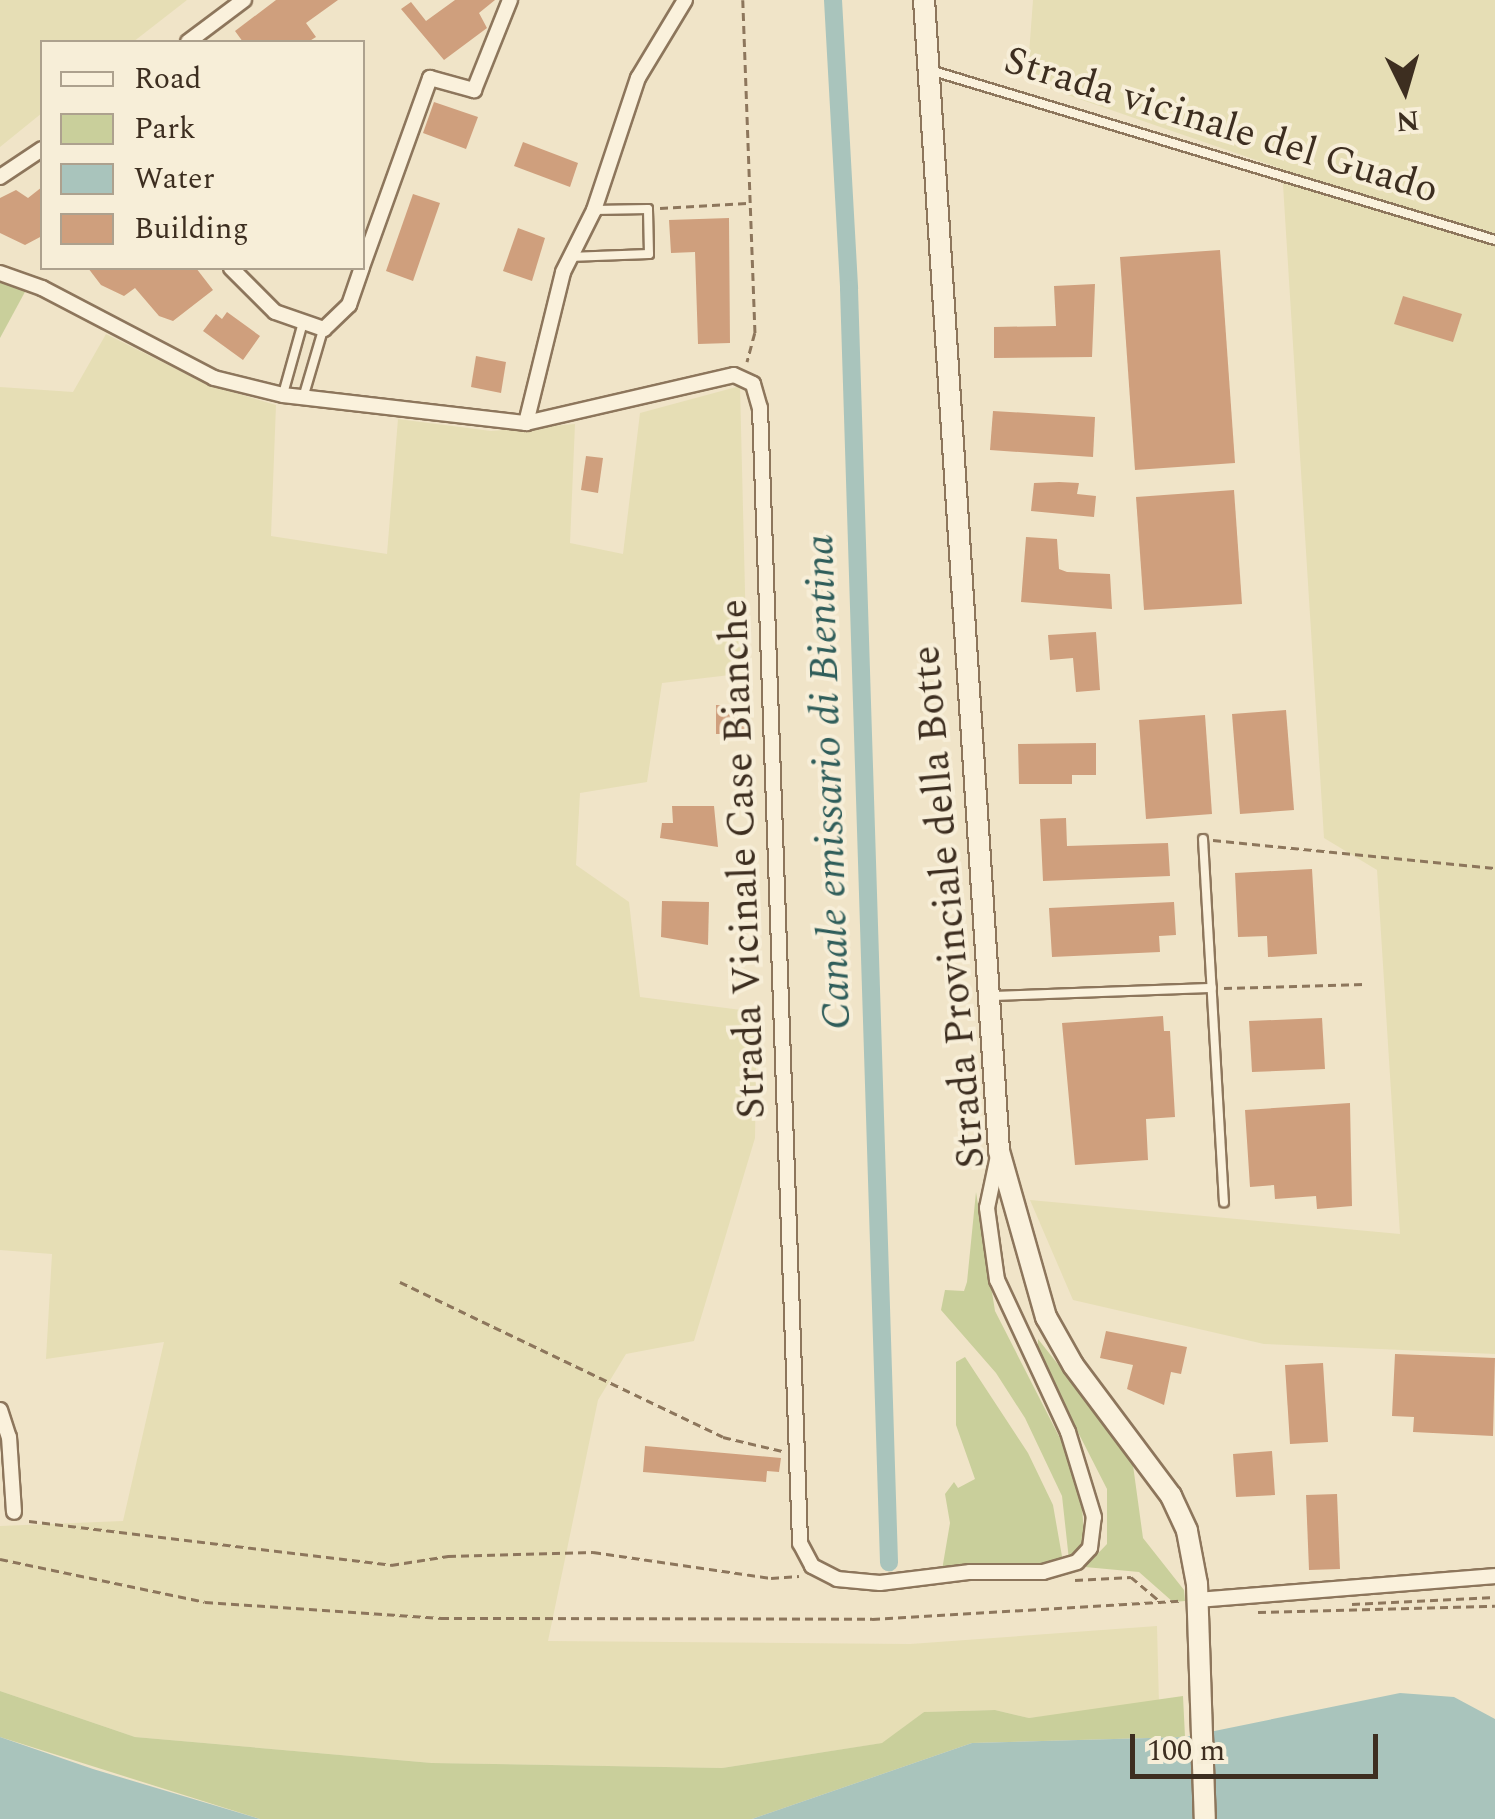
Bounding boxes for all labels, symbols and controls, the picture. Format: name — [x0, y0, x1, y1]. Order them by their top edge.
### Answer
street label: Strada vicinale del Guado — [998, 37, 1444, 215]
legend — [40, 40, 365, 270]
north arrow — [1355, 40, 1455, 140]
text: Road — [134, 56, 202, 102]
text: N — [1394, 98, 1421, 143]
text: Park — [134, 106, 196, 152]
text: Water — [134, 156, 215, 202]
text: Building — [134, 206, 249, 252]
water label: Canale emissario di Bientina — [795, 533, 863, 1031]
street label: Strada Vicinale Case Bianche — [711, 598, 777, 1120]
street label: Strada Provinciale della Botte — [903, 644, 997, 1170]
scale bar — [1135, 1714, 1382, 1776]
text: 100 m — [1147, 1728, 1225, 1774]

